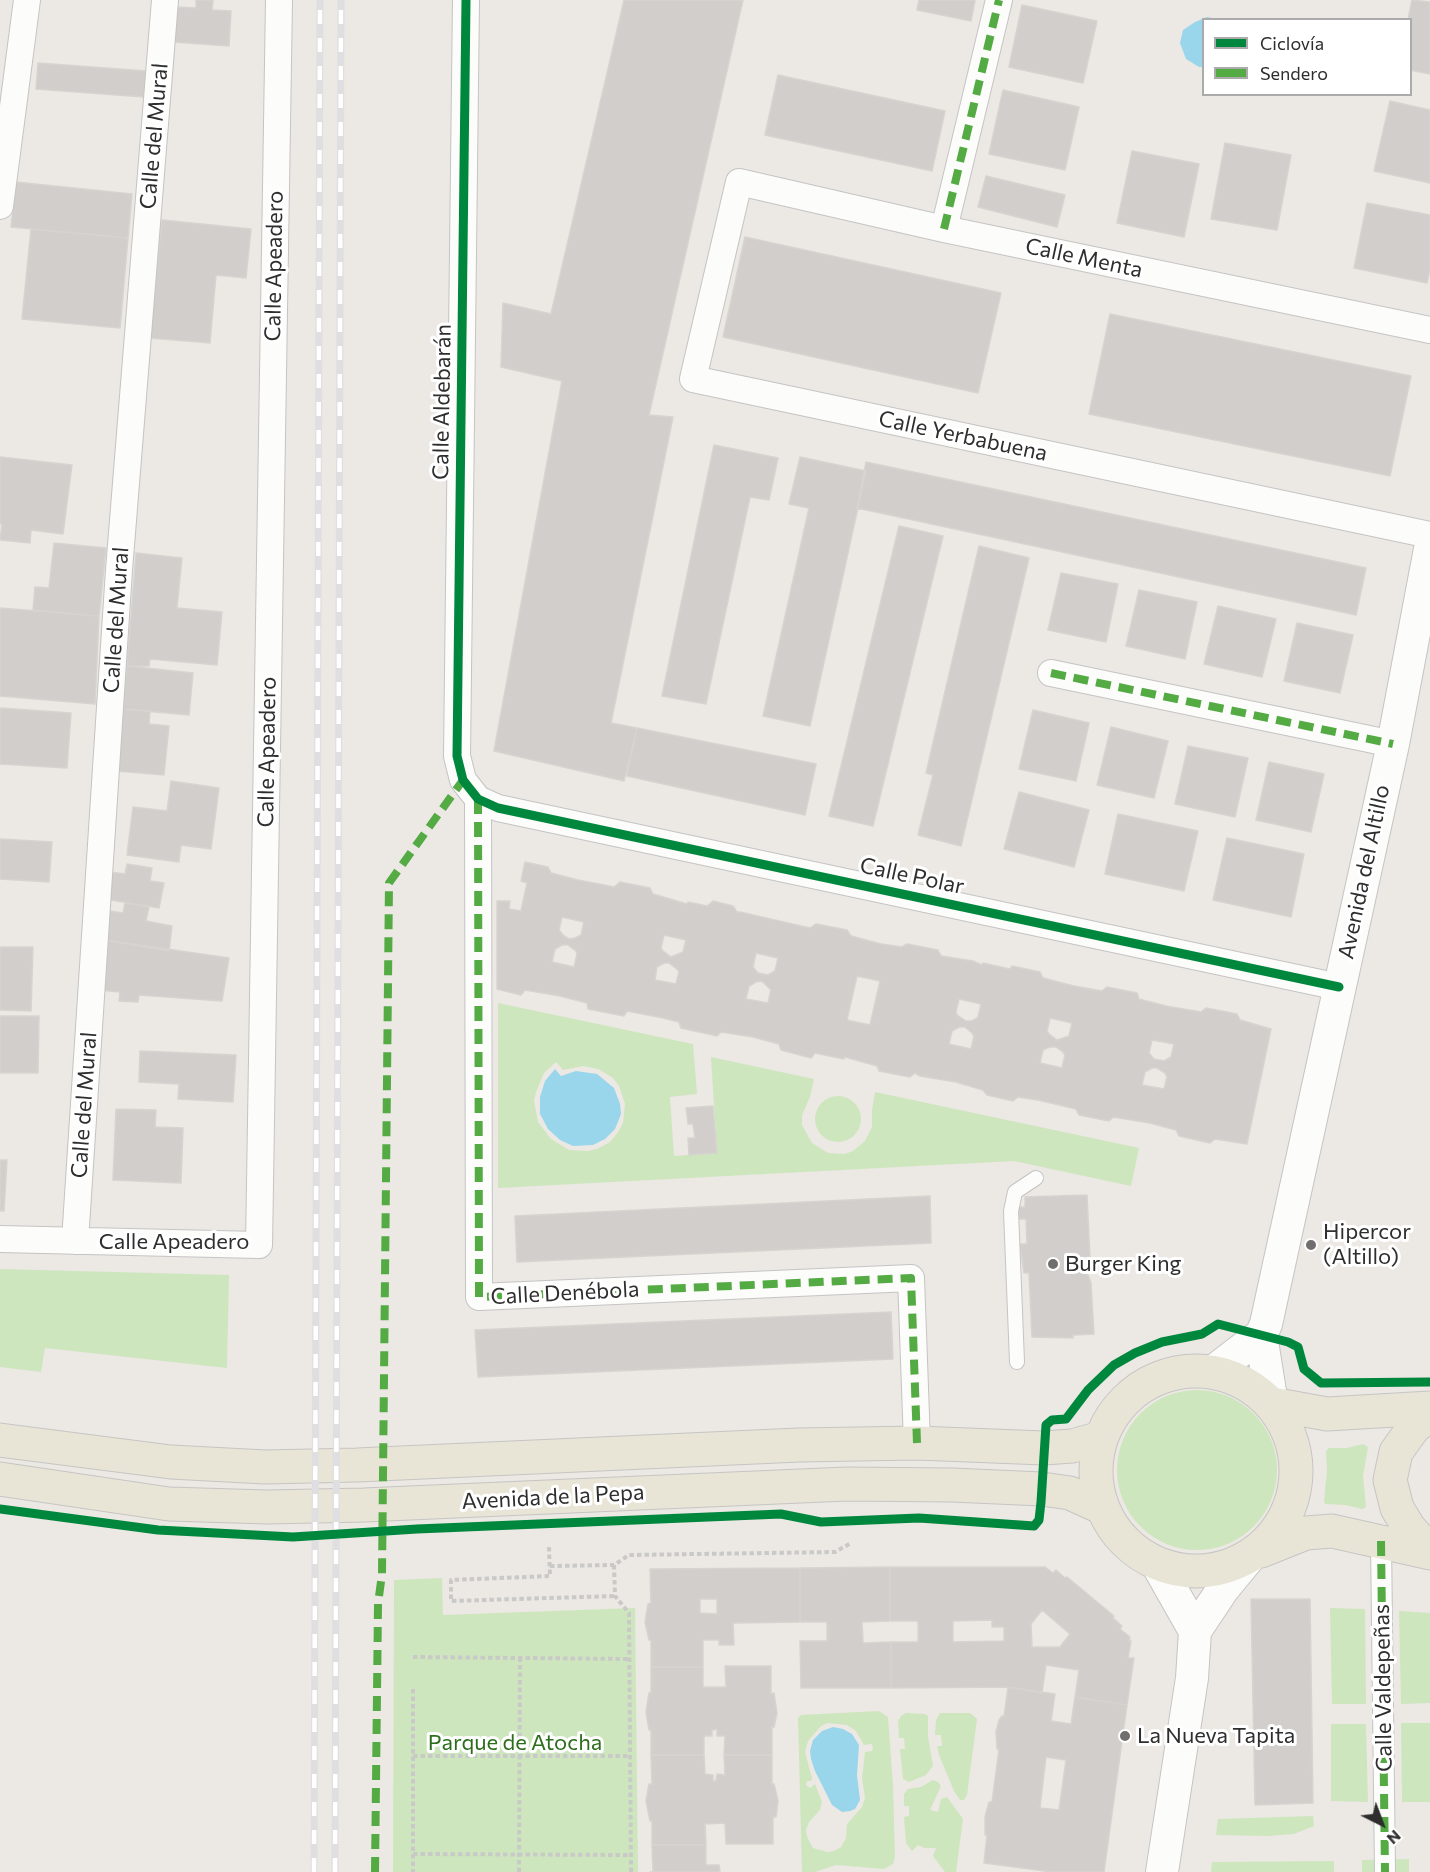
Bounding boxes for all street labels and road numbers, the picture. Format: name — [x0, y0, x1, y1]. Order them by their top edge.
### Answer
street label: Calle del Mural — [134, 62, 174, 210]
street label: Calle Apeadero — [259, 190, 289, 342]
street label: Calle Menta — [1023, 233, 1145, 283]
street label: Calle Aldebarán — [427, 324, 457, 480]
street label: Calle Yerbabuena — [876, 405, 1050, 467]
street label: Calle del Mural — [98, 546, 134, 694]
street label: Calle Apeadero — [252, 676, 282, 828]
street label: Avenida del Altillo — [1333, 782, 1395, 962]
street label: Calle Polar — [857, 852, 967, 900]
street label: Calle del Mural — [66, 1031, 102, 1179]
street label: Calle Apeadero — [99, 1229, 249, 1255]
street label: Calle Denébola — [490, 1276, 640, 1310]
street label: Avenida de la Pepa — [461, 1479, 645, 1515]
street label: Calle Valdepeñas — [1368, 1604, 1398, 1772]

